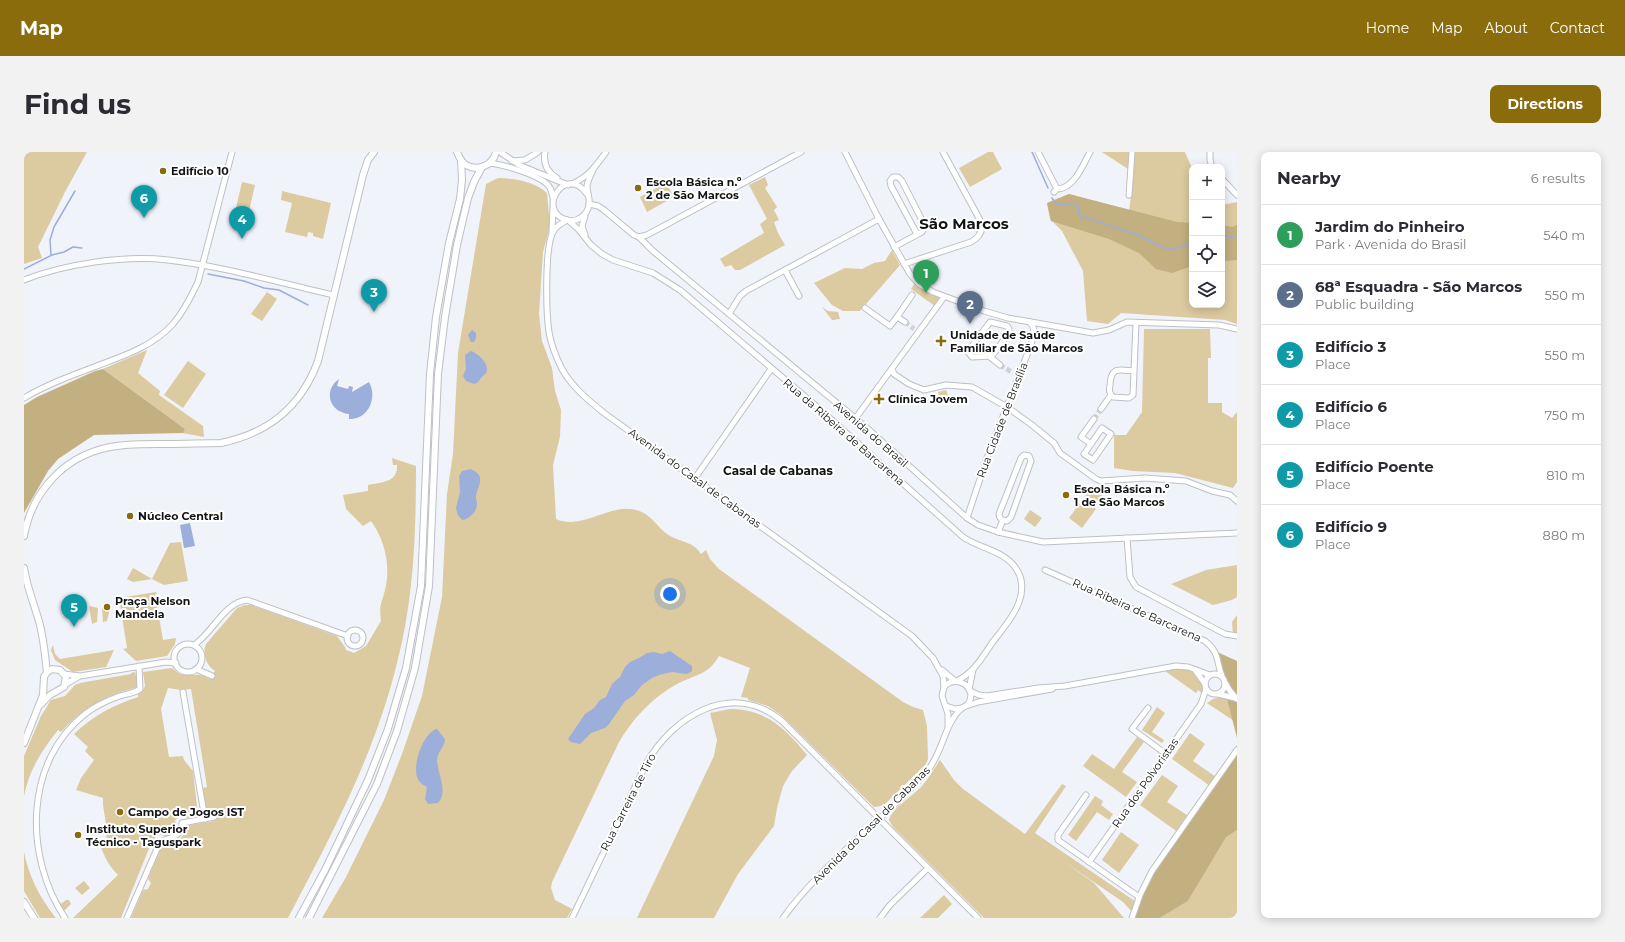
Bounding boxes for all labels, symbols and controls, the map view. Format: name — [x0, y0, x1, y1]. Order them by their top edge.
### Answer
text: Map — [20, 17, 63, 40]
text: Home — [1366, 19, 1409, 37]
text: Map — [1431, 19, 1462, 37]
text: About — [1484, 19, 1528, 37]
text: Contact — [1550, 19, 1605, 37]
button: Directions — [1490, 85, 1601, 123]
text: Find us — [24, 87, 131, 121]
place label: Edifício 10 — [171, 164, 229, 178]
map controls — [1189, 164, 1225, 308]
button: + — [1189, 164, 1225, 200]
marker: Edifício 10 — [158, 166, 168, 176]
text: Nearby — [1277, 168, 1341, 188]
text: 6 results — [1531, 170, 1585, 186]
place label: Escola Básica n.º 2 de São Marcos — [646, 175, 742, 202]
marker: Escola Básica n.º 2 de São Marcos — [633, 183, 643, 193]
pin: 6 — [131, 185, 157, 218]
button: − — [1189, 200, 1225, 236]
pin: 4 — [229, 206, 255, 239]
district label: São Marcos — [919, 214, 1009, 233]
text: Jardim do Pinheiro — [1315, 217, 1464, 236]
text: 1 — [1287, 227, 1293, 243]
text: 540 m — [1543, 227, 1585, 243]
button: locate — [1189, 236, 1225, 272]
text: Park · Avenida do Brasil — [1315, 236, 1467, 252]
pin: 1 — [913, 260, 939, 293]
button: layers — [1189, 272, 1225, 308]
text: 68ª Esquadra - São Marcos — [1315, 277, 1522, 296]
pin: 3 — [361, 279, 387, 312]
text: 2 — [1286, 287, 1294, 303]
text: 550 m — [1545, 287, 1585, 303]
pin: 2 — [957, 291, 983, 324]
text: Public building — [1315, 296, 1414, 312]
place label: Unidade de Saúde Familiar de São Marcos — [950, 328, 1083, 355]
marker: Unidade de Saúde Familiar de São Marcos — [935, 335, 947, 347]
text: Edifício 3 — [1315, 337, 1387, 356]
text: 3 — [1286, 347, 1294, 363]
text: 550 m — [1545, 347, 1585, 363]
text: Place — [1315, 356, 1351, 372]
street label: Rua Cidade de Brasília — [973, 360, 1031, 480]
street label: Rua da Ribeira de Barcarena — [780, 375, 908, 489]
place label: Clínica Jovem — [888, 392, 968, 406]
marker: Clínica Jovem — [873, 393, 885, 405]
text: Edifício 6 — [1315, 397, 1387, 416]
street label: Avenida do Brasil — [831, 398, 911, 470]
text: 4 — [1286, 407, 1294, 423]
text: 750 m — [1544, 407, 1585, 423]
text: Place — [1315, 416, 1351, 432]
street label: Avenida do Casal de Cabanas — [626, 425, 765, 531]
text: Edifício Poente — [1315, 457, 1434, 476]
district label: Casal de Cabanas — [723, 463, 834, 478]
text: 5 — [1286, 467, 1294, 483]
text: 810 m — [1546, 467, 1585, 483]
text: Place — [1315, 476, 1351, 492]
place label: Escola Básica n.º 1 de São Marcos — [1074, 482, 1170, 509]
marker: Escola Básica n.º 1 de São Marcos — [1061, 490, 1071, 500]
place label: Núcleo Central — [138, 509, 223, 523]
marker: Núcleo Central — [125, 511, 135, 521]
text: Edifício 9 — [1315, 517, 1387, 536]
text: 6 — [1286, 527, 1294, 543]
text: 880 m — [1543, 527, 1585, 543]
text: Place — [1315, 536, 1351, 552]
street label: Rua Ribeira de Barcarena — [1070, 575, 1204, 645]
your location — [660, 584, 680, 604]
pin: 5 — [61, 594, 87, 627]
place label: Praça Nelson Mandela — [115, 594, 190, 621]
marker: Praça Nelson Mandela — [102, 602, 112, 612]
street label: Rua dos Polvoristas — [1109, 735, 1182, 831]
street label: Rua Carreira de Tiro — [597, 751, 659, 853]
street label: Avenida do Casal de Cabanas — [809, 763, 933, 887]
place label: Campo de Jogos IST — [128, 805, 244, 819]
marker: Campo de Jogos IST — [115, 807, 125, 817]
place label: Instituto Superior Técnico - Taguspark — [86, 822, 202, 849]
marker: Instituto Superior Técnico - Taguspark — [73, 830, 83, 840]

